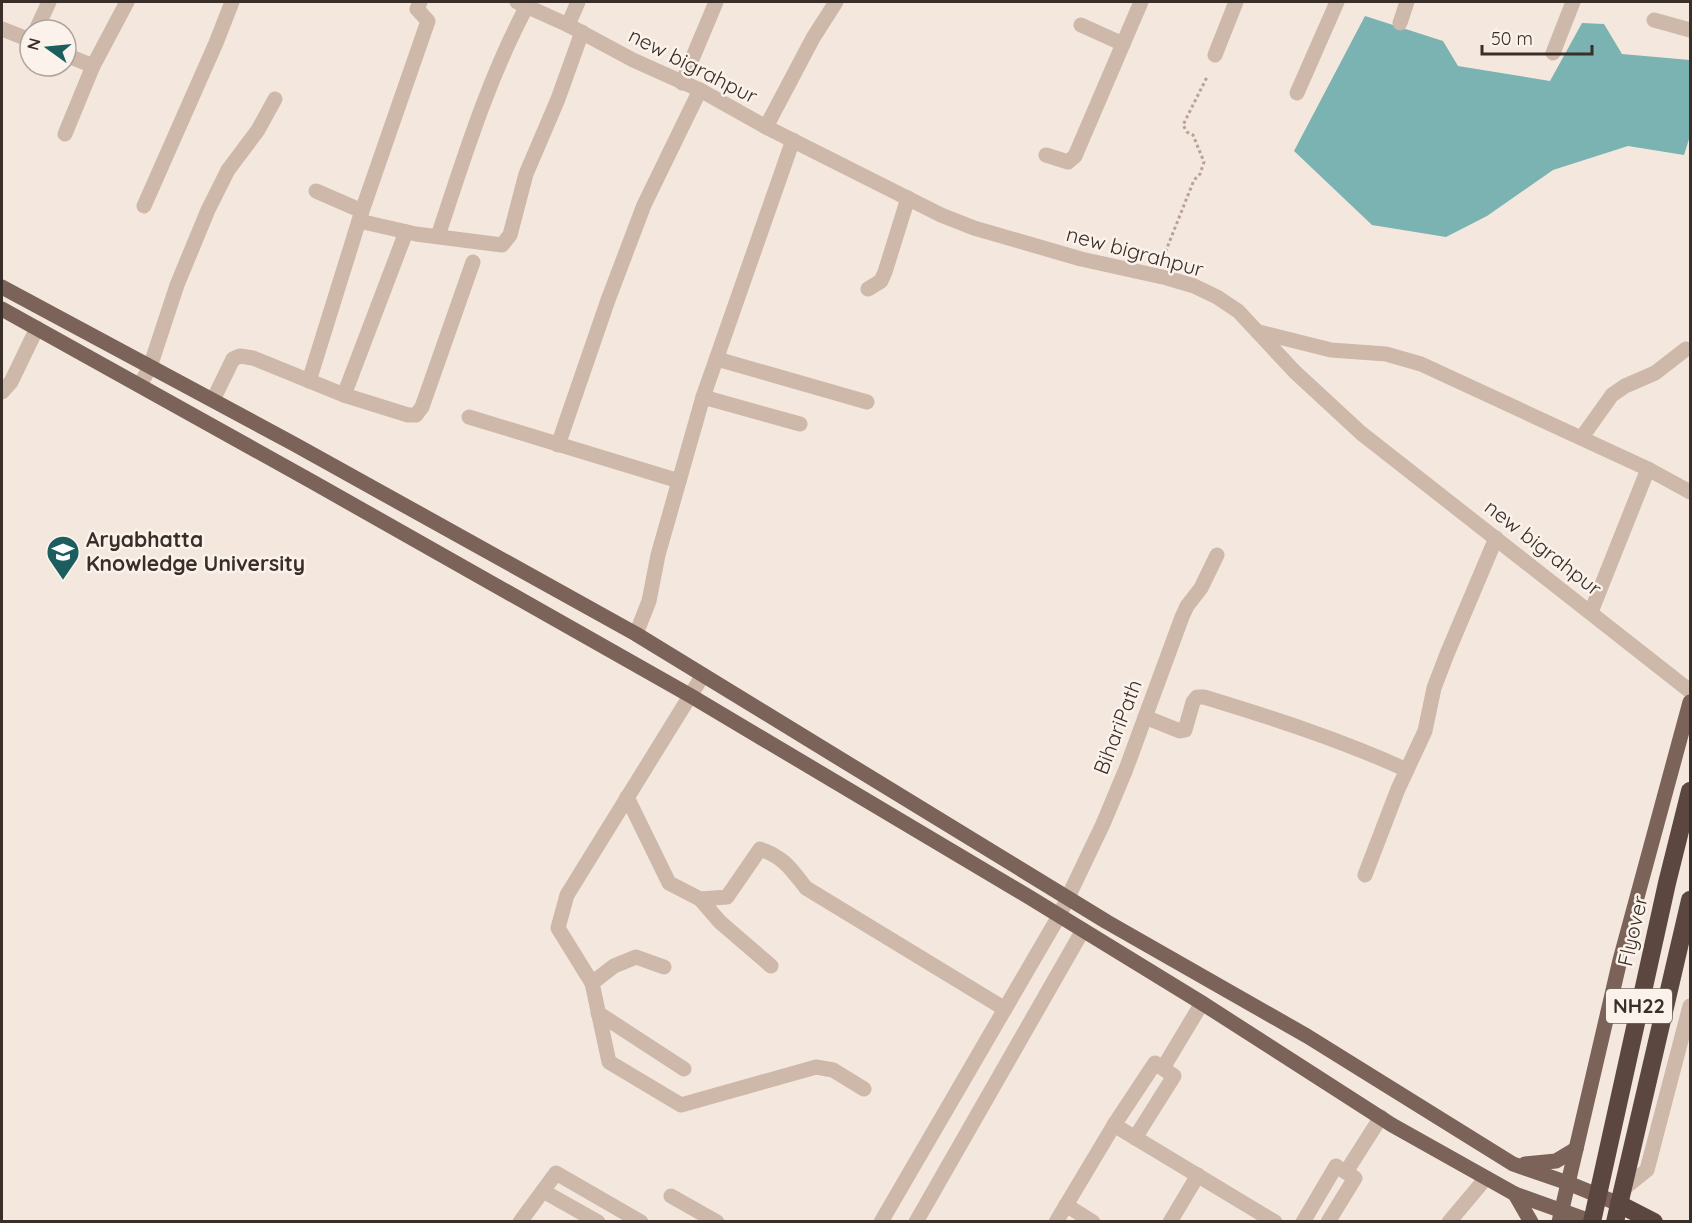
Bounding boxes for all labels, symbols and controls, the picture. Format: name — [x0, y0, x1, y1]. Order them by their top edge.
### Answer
north arrow — [18, 18, 78, 78]
scale bar — [1482, 18, 1592, 56]
street label: new bigrahpur — [625, 21, 762, 109]
text: 50 m — [1491, 27, 1533, 50]
text: N — [22, 36, 45, 52]
street label: new bigrahpur — [1064, 220, 1207, 282]
street label: new bigrahpur — [1480, 494, 1607, 601]
place label: Aryabhatta Knowledge University — [86, 526, 305, 576]
school or university icon: Aryabhatta Knowledge University — [45, 534, 81, 581]
street label: BihariPath — [1087, 675, 1147, 778]
street label: Flyover — [1611, 893, 1653, 969]
road number: NH22 — [1606, 989, 1672, 1023]

